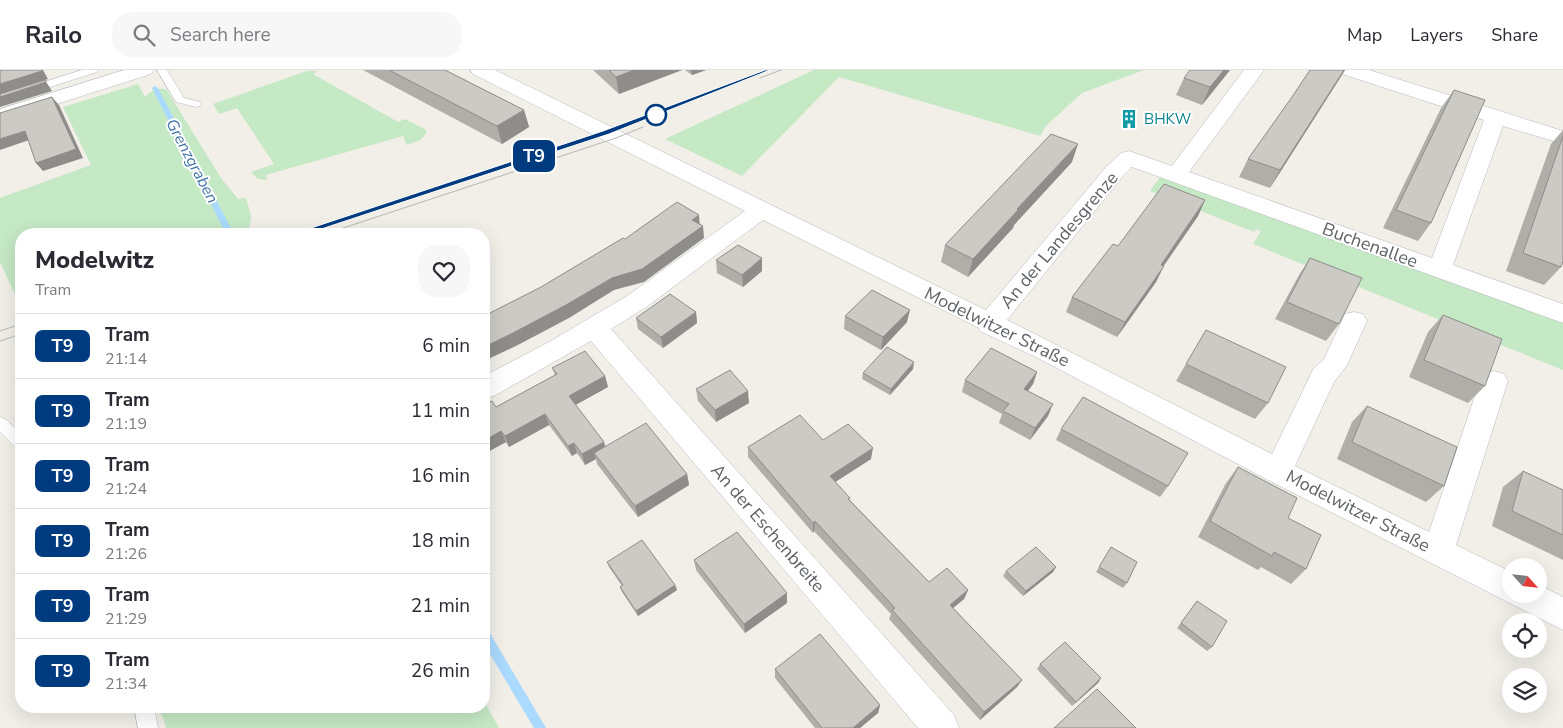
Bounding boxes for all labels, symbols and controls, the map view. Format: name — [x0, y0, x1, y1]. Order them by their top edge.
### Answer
search box — [112, 12, 462, 57]
text: Railo — [25, 19, 82, 51]
icon: search — [130, 21, 158, 49]
text: Search here — [170, 22, 271, 48]
text: Map — [1347, 23, 1382, 47]
text: Layers — [1410, 23, 1463, 47]
text: Share — [1491, 23, 1538, 47]
unlabelled marker — [645, 104, 667, 126]
building icon: BHKW — [1118, 108, 1140, 130]
place label: BHKW — [1144, 109, 1192, 129]
water label: Grenzgraben — [161, 115, 223, 207]
line badge: T9 — [512, 140, 556, 172]
text: T9 — [523, 144, 545, 168]
street label: An der Landesgrenze — [995, 166, 1123, 314]
street label: Buchenallee — [1319, 217, 1421, 273]
text: Modelwitz — [35, 244, 154, 276]
button: heart — [418, 245, 470, 297]
text: Tram — [35, 279, 71, 301]
street label: Modelwitzer Straße — [920, 281, 1074, 373]
text: Tram — [105, 322, 150, 348]
text: 6 min — [422, 333, 470, 359]
text: T9 — [52, 334, 73, 358]
text: 21:14 — [105, 348, 147, 370]
text: Tram — [105, 387, 150, 413]
text: 11 min — [411, 398, 470, 424]
text: T9 — [52, 399, 73, 423]
text: 21:19 — [105, 413, 147, 435]
text: Tram — [105, 452, 150, 478]
street label: An der Eschenbreite — [706, 459, 830, 597]
text: 16 min — [411, 463, 470, 489]
text: T9 — [52, 464, 73, 488]
street label: Modelwitzer Straße — [1282, 464, 1434, 558]
text: 21:24 — [105, 478, 147, 500]
text: Tram — [105, 517, 150, 543]
text: 18 min — [411, 528, 470, 554]
text: T9 — [52, 529, 73, 553]
text: 21:26 — [105, 543, 147, 565]
north arrow — [1502, 558, 1548, 602]
map controls — [1502, 558, 1547, 713]
text: Tram — [105, 582, 150, 608]
text: 21 min — [411, 593, 470, 619]
text: T9 — [52, 594, 73, 618]
text: 21:29 — [105, 608, 147, 630]
button: locate — [1502, 613, 1547, 658]
text: Tram — [105, 647, 150, 673]
text: 26 min — [411, 658, 470, 684]
text: T9 — [52, 659, 73, 683]
button: layers — [1502, 668, 1547, 713]
text: 21:34 — [105, 673, 147, 695]

